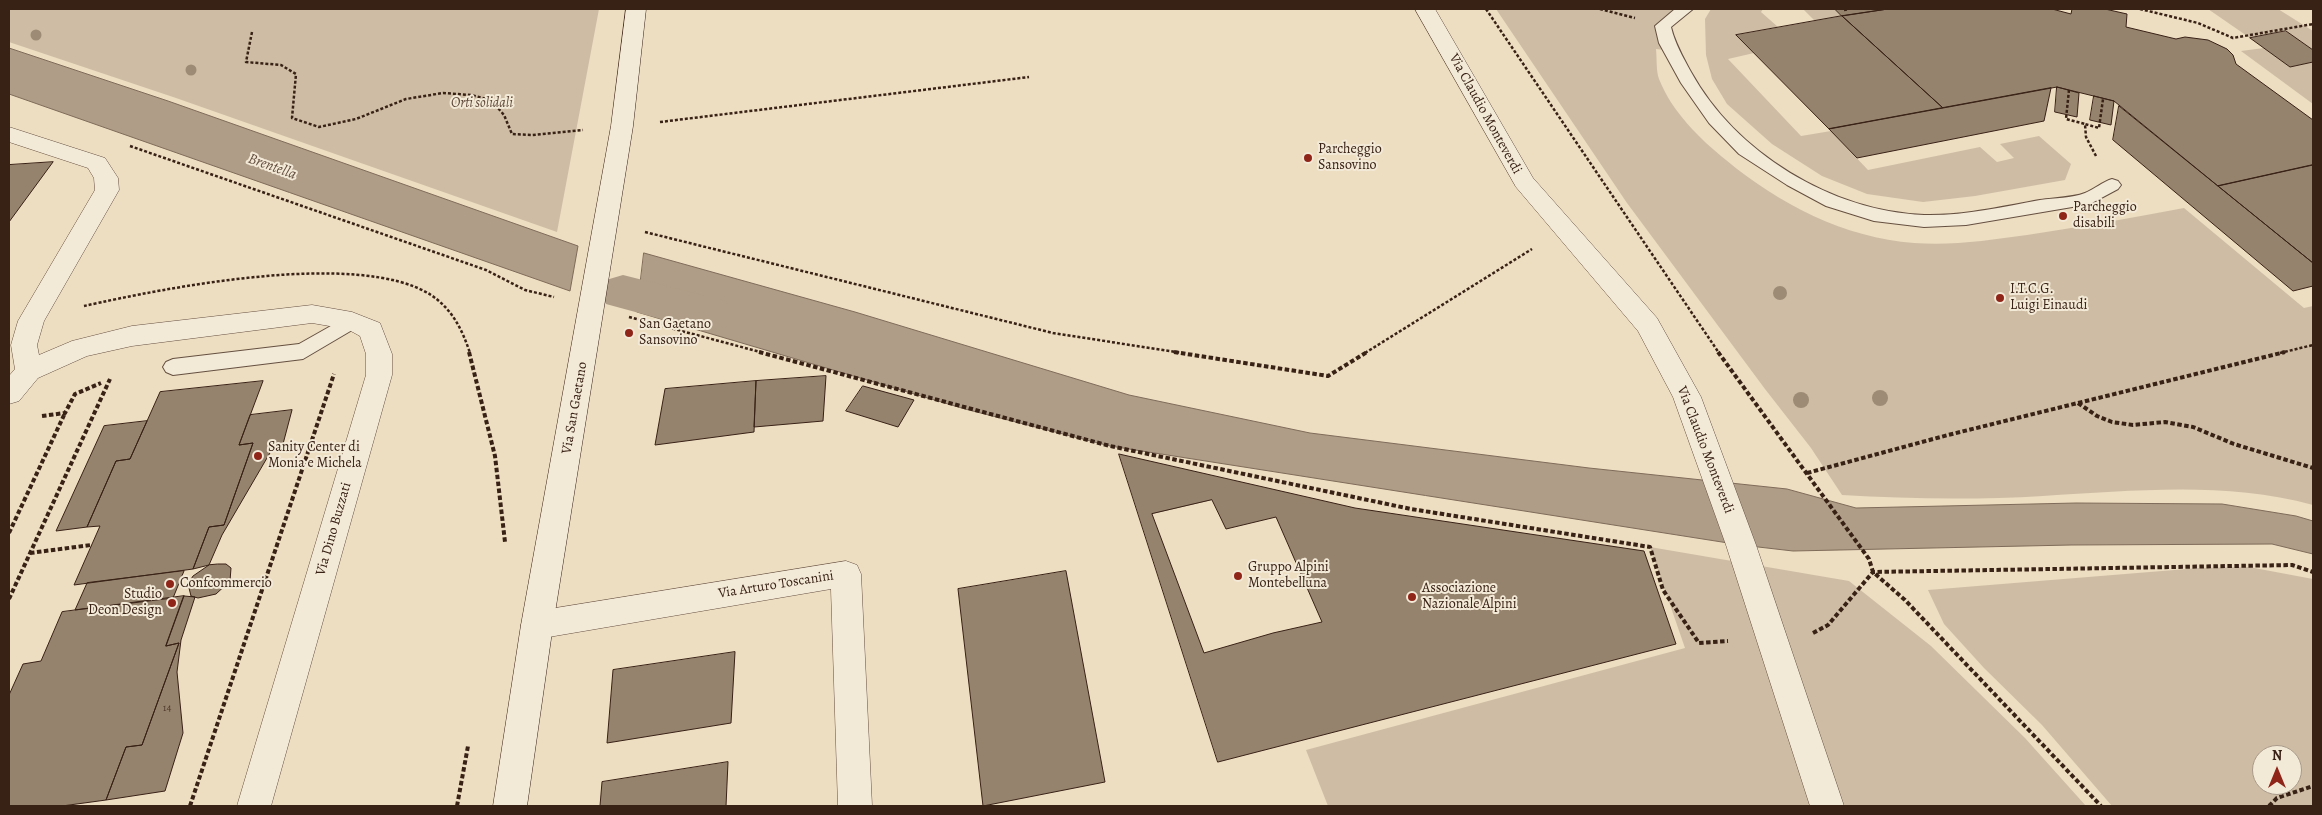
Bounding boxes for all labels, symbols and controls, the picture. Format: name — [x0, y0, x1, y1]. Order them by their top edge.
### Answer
street label: Via Claudio Monteverdi — [1445, 51, 1525, 177]
park label: Orti solidali — [451, 96, 513, 112]
place label: Parcheggio Sansovino — [1318, 142, 1382, 174]
water label: Brentella — [245, 150, 299, 184]
marker: Parcheggio Sansovino — [1302, 152, 1314, 164]
place label: Parcheggio disabili — [2073, 200, 2137, 232]
marker: Parcheggio disabili — [2057, 210, 2069, 222]
place label: I.T.C.G. Luigi Einaudi — [2010, 282, 2087, 314]
marker: I.T.C.G. Luigi Einaudi — [1994, 292, 2006, 304]
place label: San Gaetano Sansovino — [639, 317, 711, 350]
marker: San Gaetano Sansovino — [623, 327, 635, 339]
street label: Via San Gaetano — [559, 361, 591, 455]
street label: Via Claudio Monteverdi — [1673, 384, 1737, 516]
place label: Sanity Center di Monia e Michela — [268, 440, 362, 472]
marker: Sanity Center di Monia e Michela — [252, 450, 264, 462]
street label: Via Dino Buzzati — [313, 480, 355, 578]
place label: Gruppo Alpini Montebelluna — [1248, 560, 1329, 592]
street label: Via Arturo Toscanini — [717, 568, 835, 602]
marker: Gruppo Alpini Montebelluna — [1232, 570, 1244, 582]
place label: Confcommercio — [180, 576, 272, 592]
marker: Confcommercio — [164, 578, 176, 590]
place label: Associazione Nazionale Alpini — [1422, 581, 1517, 614]
place label: Studio Deon Design — [88, 587, 162, 620]
marker: Associazione Nazionale Alpini — [1406, 591, 1418, 603]
marker: Studio Deon Design — [166, 597, 178, 609]
house number: 14 — [163, 701, 171, 715]
north arrow — [2252, 745, 2302, 795]
text: N — [2272, 746, 2282, 765]

